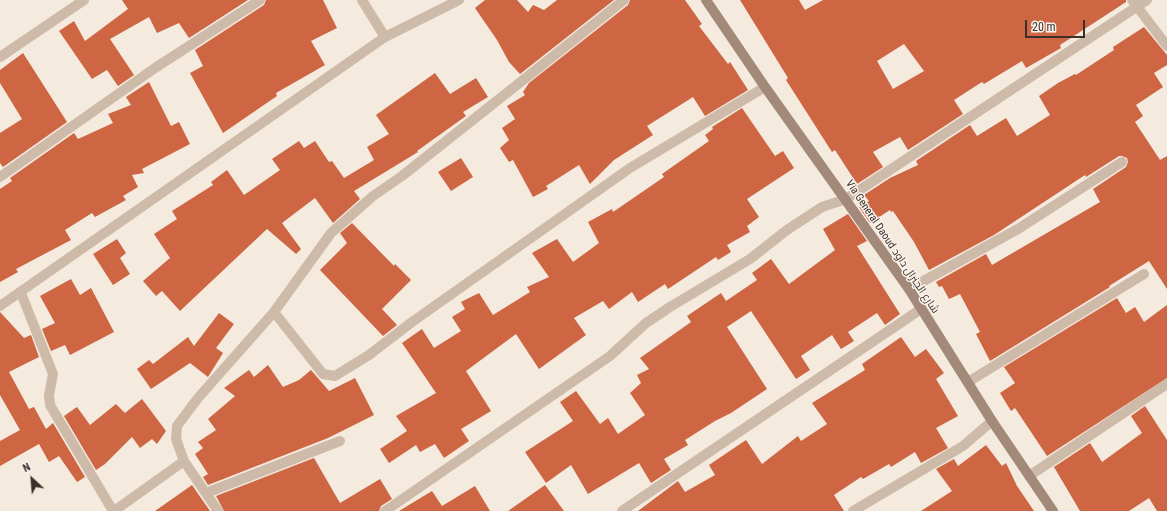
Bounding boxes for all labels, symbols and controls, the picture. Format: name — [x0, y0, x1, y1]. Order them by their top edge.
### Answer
scale bar — [1027, 12, 1087, 38]
text: 20 m — [1032, 20, 1056, 34]
street label: Via General Daoud شارع الجنرال داود — [842, 178, 942, 316]
north arrow — [12, 459, 52, 499]
text: N — [21, 460, 32, 475]

